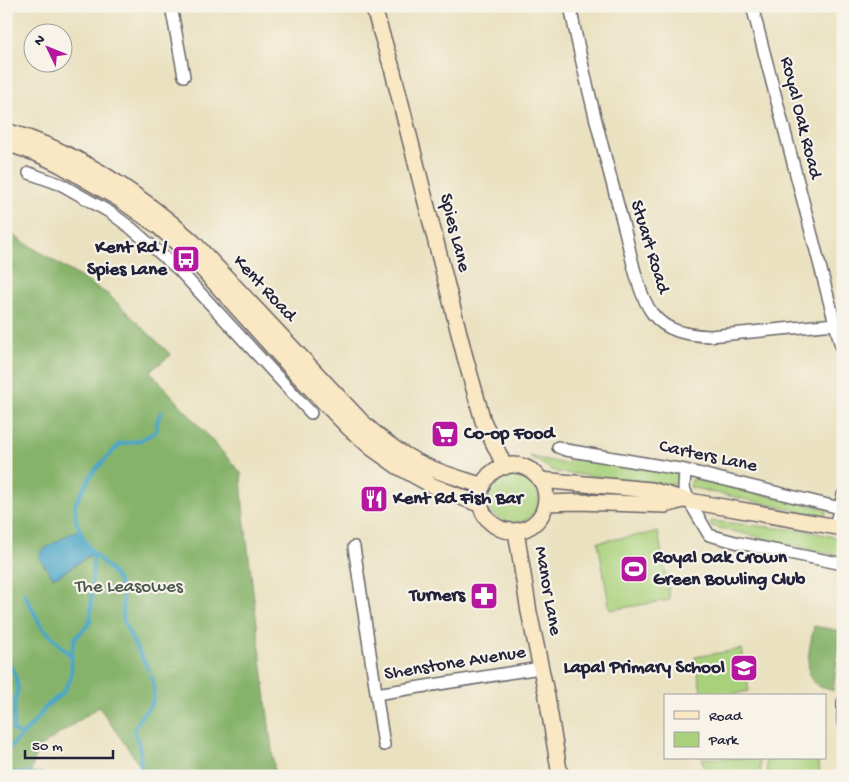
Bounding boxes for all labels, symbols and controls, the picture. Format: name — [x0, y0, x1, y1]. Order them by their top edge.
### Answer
north arrow — [22, 22, 72, 72]
text: N — [31, 32, 50, 50]
street label: Royal Oak Road — [774, 55, 827, 183]
street label: Spies Lane — [433, 191, 475, 275]
street label: Stuart Road — [624, 197, 675, 298]
place label: Kent Rd / Spies Lane — [87, 237, 168, 282]
bus stop icon: Kent Rd / Spies Lane — [171, 244, 201, 274]
street label: Kent Road — [227, 251, 302, 329]
supermarket icon: Co-op Food — [430, 419, 460, 449]
place label: Co-op Food — [463, 423, 556, 446]
street label: Carters Lane — [657, 435, 759, 479]
restaurant icon: Kent Rd Fish Bar — [359, 484, 389, 514]
place label: Kent Rd Fish Bar — [392, 488, 525, 511]
street label: Manor Lane — [528, 545, 566, 638]
place label: Royal Oak Crown Green Bowling Club — [652, 547, 805, 592]
sports icon: Royal Oak Crown Green Bowling Club — [619, 554, 649, 584]
park label: The Leasowes — [74, 576, 184, 599]
pharmacy icon: Turners — [469, 581, 499, 611]
place label: Turners — [407, 585, 466, 608]
street label: Shenstone Avenue — [383, 641, 528, 687]
school or university icon: Lapal Primary School — [729, 653, 759, 683]
place label: Lapal Primary School — [564, 657, 725, 680]
legend — [664, 694, 826, 760]
text: Road — [709, 708, 743, 726]
scale bar — [25, 727, 112, 759]
text: Park — [708, 732, 739, 750]
text: 50 m — [32, 738, 63, 756]

